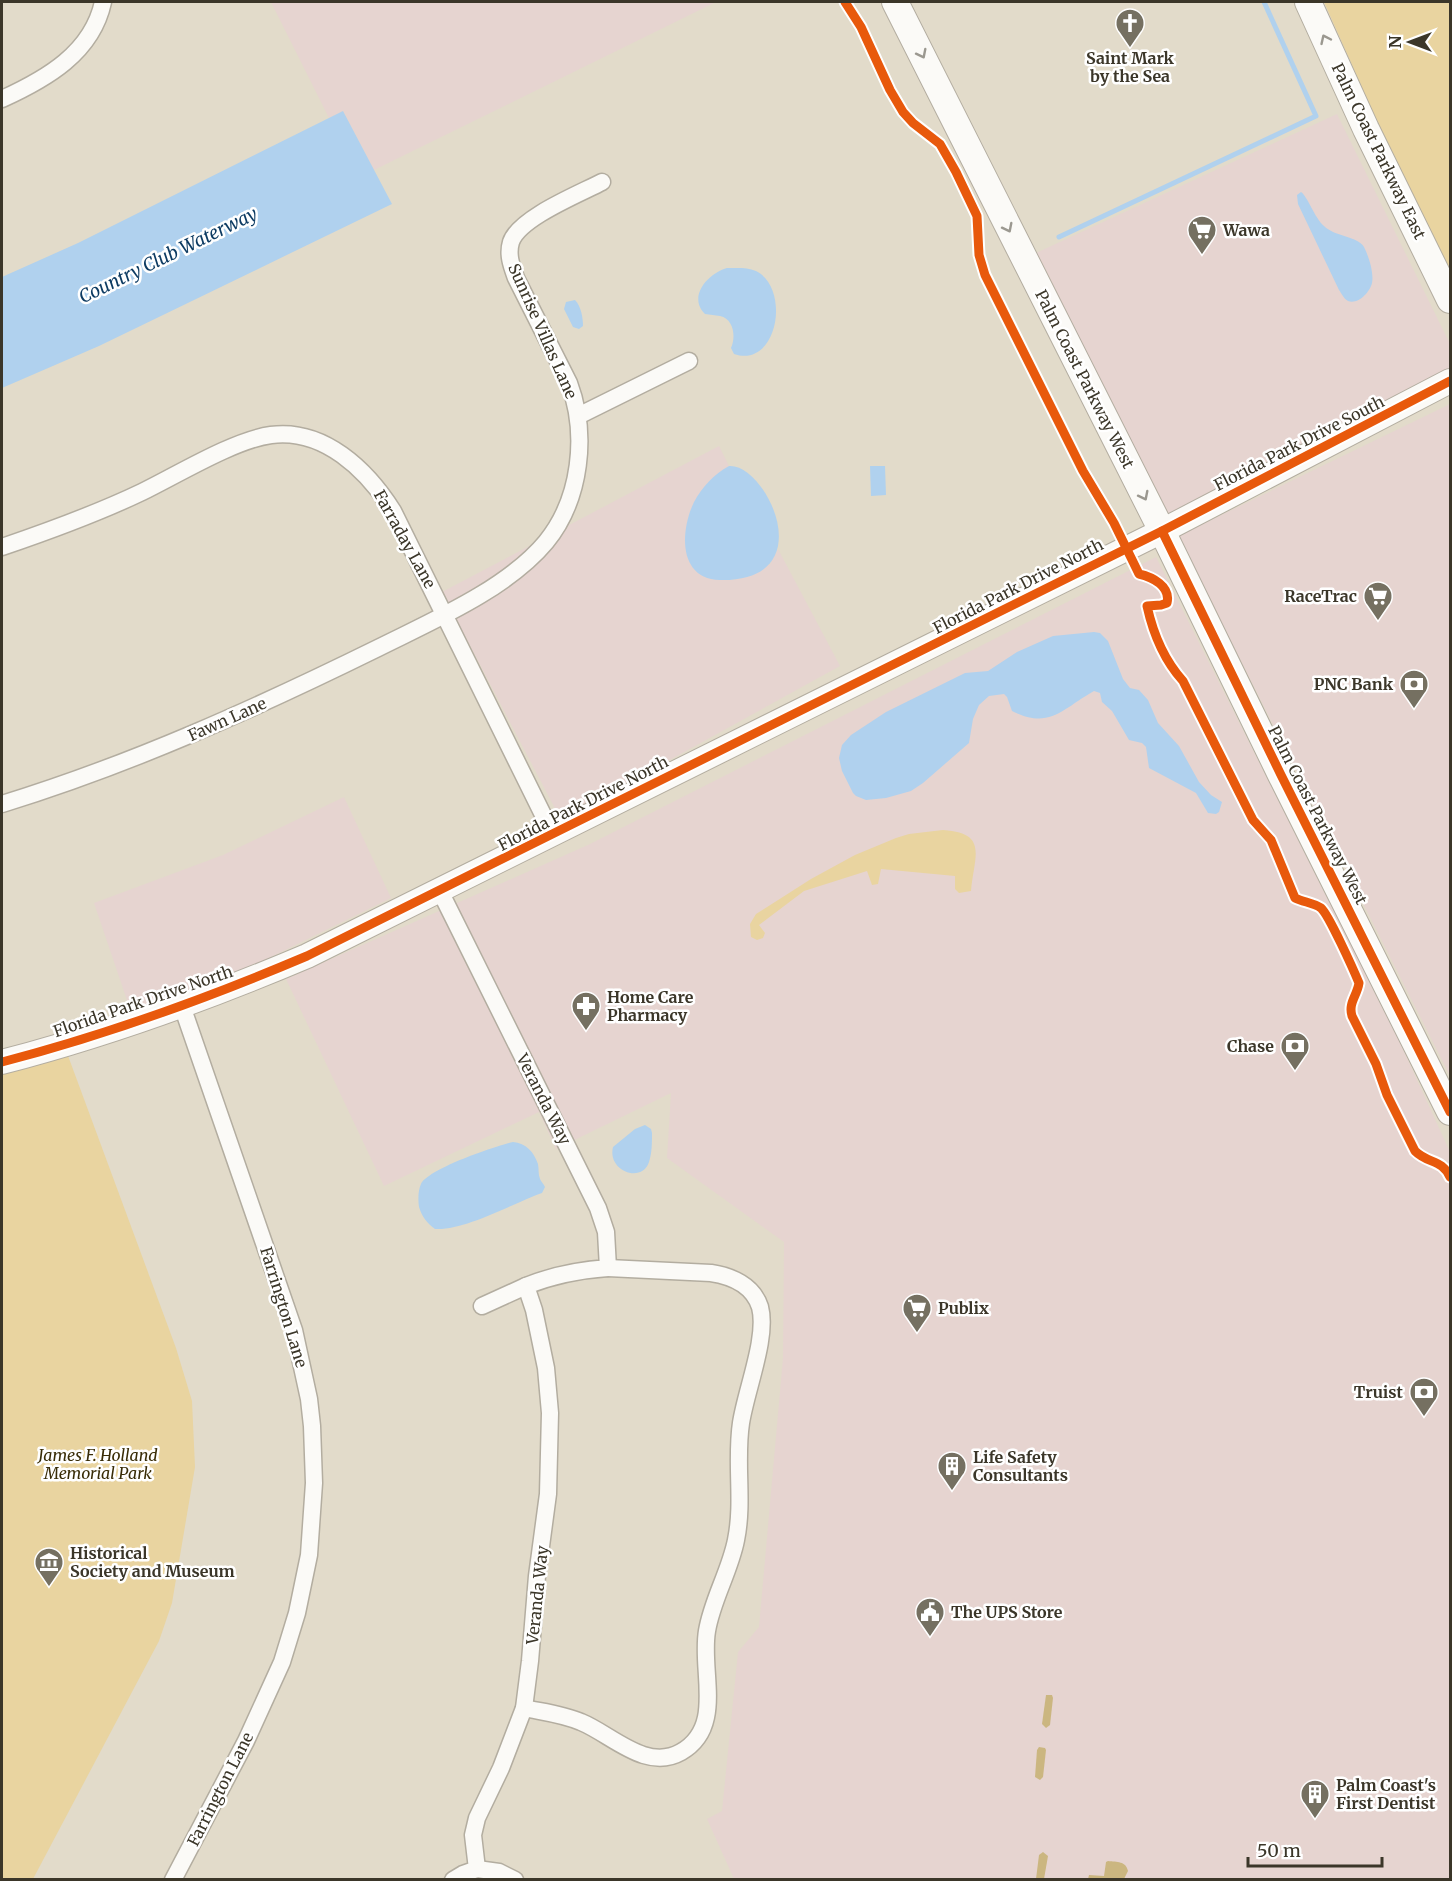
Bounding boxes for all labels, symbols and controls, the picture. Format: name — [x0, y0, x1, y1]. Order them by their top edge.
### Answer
church icon: Saint Mark by the Sea — [1114, 7, 1146, 49]
north arrow — [1380, 12, 1440, 72]
one-way arrow — [1320, 35, 1332, 46]
text: N — [1385, 35, 1405, 48]
one-way arrow — [915, 47, 926, 58]
place label: Saint Mark by the Sea — [1086, 48, 1175, 86]
street label: Palm Coast Parkway East — [1328, 60, 1431, 243]
water label: Country Club Waterway — [75, 202, 261, 308]
supermarket icon: Wawa — [1186, 214, 1218, 256]
place label: Wawa — [1222, 220, 1270, 240]
one-way arrow — [1001, 222, 1013, 233]
street label: Sunrise Villas Lane — [504, 260, 582, 402]
street label: Palm Coast Parkway West — [1031, 286, 1139, 472]
street label: Florida Park Drive South — [1210, 391, 1388, 495]
street label: Farraday Lane — [370, 486, 440, 592]
one-way arrow — [1137, 489, 1149, 500]
street label: Florida Park Drive North — [929, 534, 1107, 638]
supermarket icon: RaceTrac — [1362, 580, 1394, 622]
place label: RaceTrac — [1284, 586, 1357, 606]
bank icon: PNC Bank — [1398, 668, 1430, 710]
place label: PNC Bank — [1314, 674, 1394, 694]
street label: Fawn Lane — [185, 693, 269, 745]
street label: Palm Coast Parkway West — [1264, 722, 1372, 908]
street label: Florida Park Drive North — [494, 751, 672, 855]
street label: Florida Park Drive North — [51, 961, 236, 1041]
place label: Home Care Pharmacy — [607, 987, 694, 1025]
pharmacy icon: Home Care Pharmacy — [570, 990, 602, 1032]
bank icon: Chase — [1279, 1030, 1311, 1072]
place label: Chase — [1227, 1036, 1274, 1056]
street label: Veranda Way — [512, 1049, 576, 1148]
street label: Farrington Lane — [256, 1244, 312, 1370]
supermarket icon: Publix — [901, 1292, 933, 1334]
place label: Publix — [938, 1298, 989, 1318]
bank icon: Truist — [1408, 1376, 1440, 1418]
place label: Truist — [1354, 1382, 1404, 1402]
park label: James F. Holland Memorial Park — [36, 1445, 158, 1483]
place label: Life Safety Consultants — [973, 1447, 1068, 1485]
building icon: Life Safety Consultants — [936, 1450, 968, 1492]
place label: Historical Society and Museum — [70, 1543, 235, 1581]
street label: Veranda Way — [522, 1544, 552, 1646]
museum icon: Historical Society and Museum — [33, 1546, 65, 1588]
public building icon: The UPS Store — [914, 1596, 946, 1638]
place label: The UPS Store — [951, 1602, 1063, 1622]
street label: Farrington Lane — [183, 1729, 257, 1849]
place label: Palm Coast's First Dentist — [1336, 1775, 1436, 1813]
building icon: Palm Coast's First Dentist — [1299, 1778, 1331, 1820]
scale bar — [1248, 1830, 1382, 1868]
text: 50 m — [1257, 1839, 1301, 1862]

